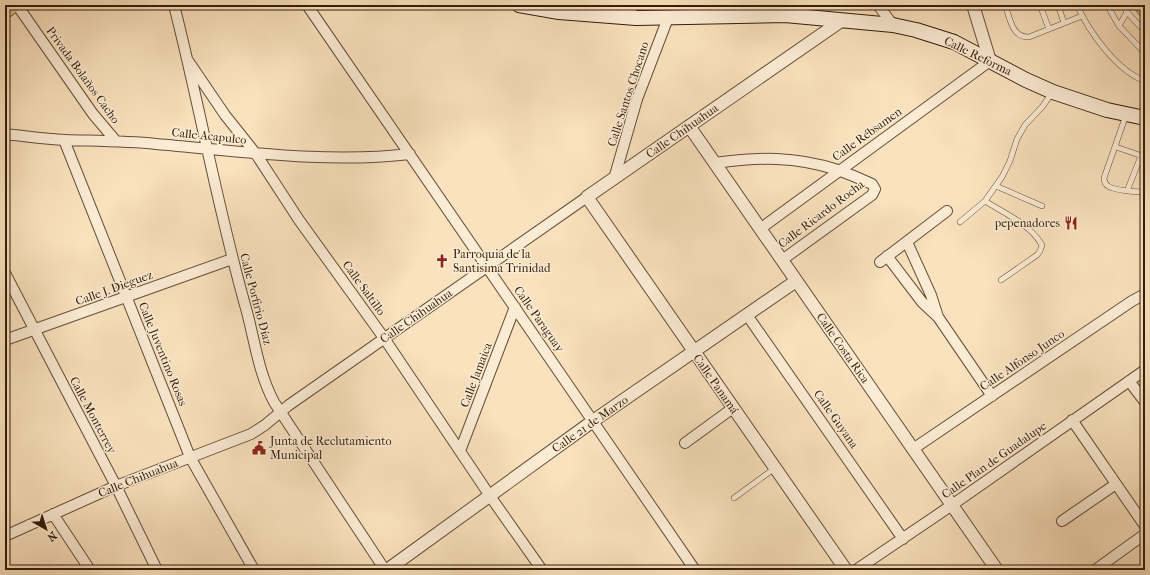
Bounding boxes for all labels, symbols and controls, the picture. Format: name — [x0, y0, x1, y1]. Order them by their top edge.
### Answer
street label: Privada Bolaños Cacho — [43, 24, 123, 126]
street label: Calle Reforma — [942, 34, 1015, 79]
street label: Calle Santos Chocano — [604, 40, 652, 148]
street label: Calle Chihuahua — [643, 101, 721, 161]
street label: Calle Rébsamen — [830, 104, 904, 164]
street label: Calle Acapulco — [171, 125, 247, 147]
street label: Calle Ricardo Rocha — [775, 177, 867, 251]
restaurant icon: pepenadores — [1063, 215, 1079, 231]
place label: pepenadores — [994, 216, 1061, 230]
place label: Parroquia de la Santisima Trinidad — [453, 247, 551, 275]
street label: Calle Porfirio Díaz — [237, 252, 275, 347]
church icon: Parroquia de la Santisima Trinidad — [434, 253, 450, 269]
street label: Calle Saltillo — [339, 258, 389, 318]
street label: Calle J. Dieguez — [74, 267, 155, 308]
street label: Calle Paraguay — [511, 283, 567, 355]
street label: Calle Chihuahua — [377, 286, 455, 346]
street label: Calle Juventino Rosas — [136, 300, 190, 408]
street label: Calle Costa Rica — [814, 310, 873, 386]
street label: Calle Alfonso Junco — [977, 327, 1067, 393]
street label: Calle Jamaica — [457, 340, 495, 409]
street label: Calle Panamá — [690, 352, 742, 417]
street label: Calle Monterrey — [67, 374, 119, 456]
street label: Calle Guyana — [811, 387, 862, 451]
street label: Calle 21 de Marzo — [549, 393, 631, 455]
street label: Calle Plan de Guadalupe — [939, 418, 1049, 502]
place label: Junta de Reclutamiento Municipal — [269, 434, 392, 462]
public building icon: Junta de Reclutamiento Municipal — [251, 440, 267, 456]
street label: Calle Chihuahua — [96, 455, 180, 500]
north arrow — [26, 509, 66, 549]
text: N — [44, 529, 59, 544]

